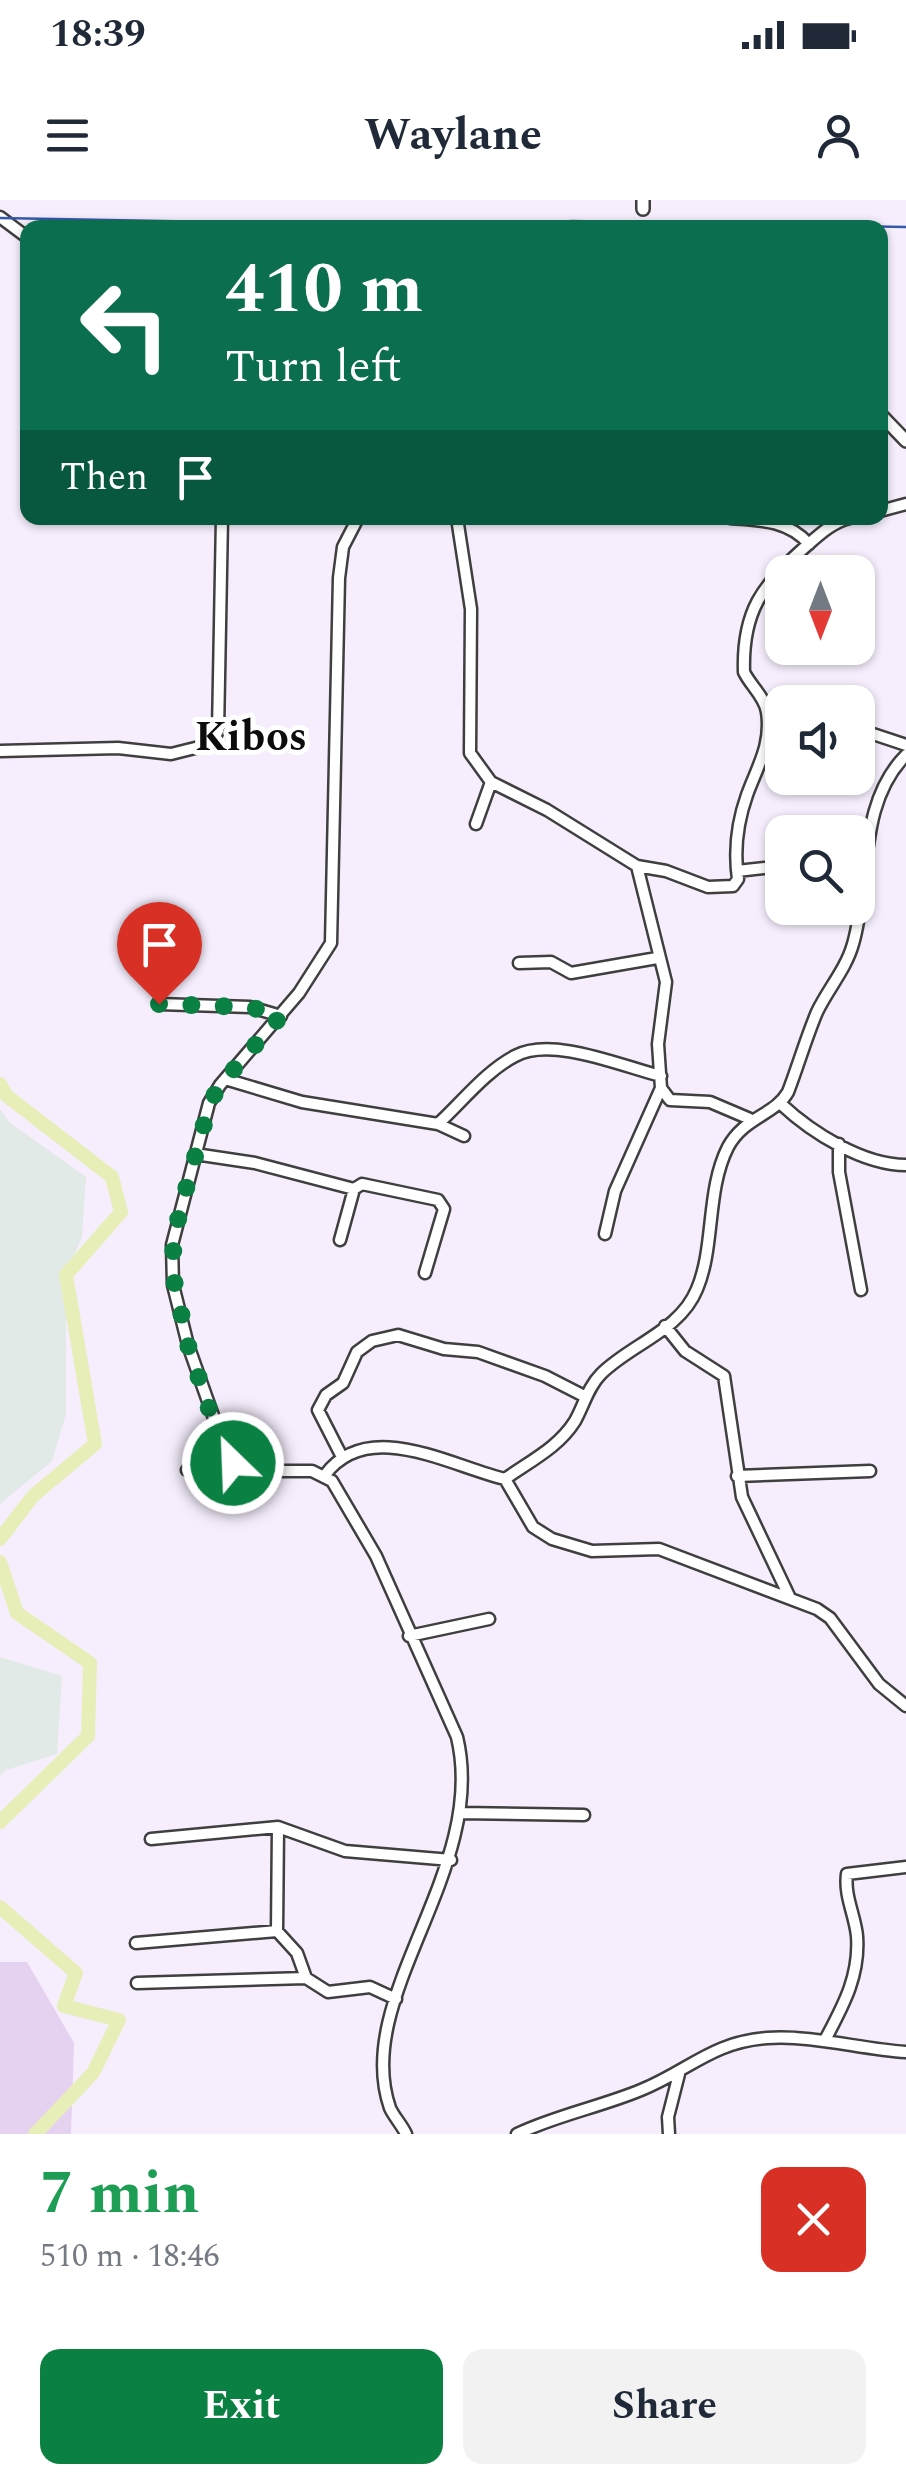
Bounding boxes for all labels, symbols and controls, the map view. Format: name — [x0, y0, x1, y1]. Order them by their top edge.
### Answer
text: 18:39 — [50, 6, 145, 64]
text: Waylane — [364, 101, 542, 170]
icon: menu — [40, 108, 95, 163]
icon: person — [811, 108, 866, 163]
text: 410 m — [225, 237, 423, 343]
icon: left — [60, 260, 190, 390]
text: Turn left — [225, 333, 402, 402]
text: Then — [60, 449, 148, 507]
icon: arrive — [168, 450, 223, 505]
north arrow — [765, 555, 875, 665]
map controls — [765, 555, 875, 925]
button: sound — [765, 685, 875, 795]
district label: Kibos — [195, 706, 307, 769]
button: search — [765, 815, 875, 925]
pin — [117, 902, 202, 1005]
icon: arrive — [132, 917, 187, 972]
position arrow — [181, 1411, 285, 1515]
text: 7 min — [40, 2148, 200, 2240]
button: close — [761, 2167, 866, 2272]
text: 510 m · 18:46 — [40, 2232, 220, 2281]
button: Exit — [40, 2349, 443, 2464]
button: Share — [463, 2349, 866, 2464]

